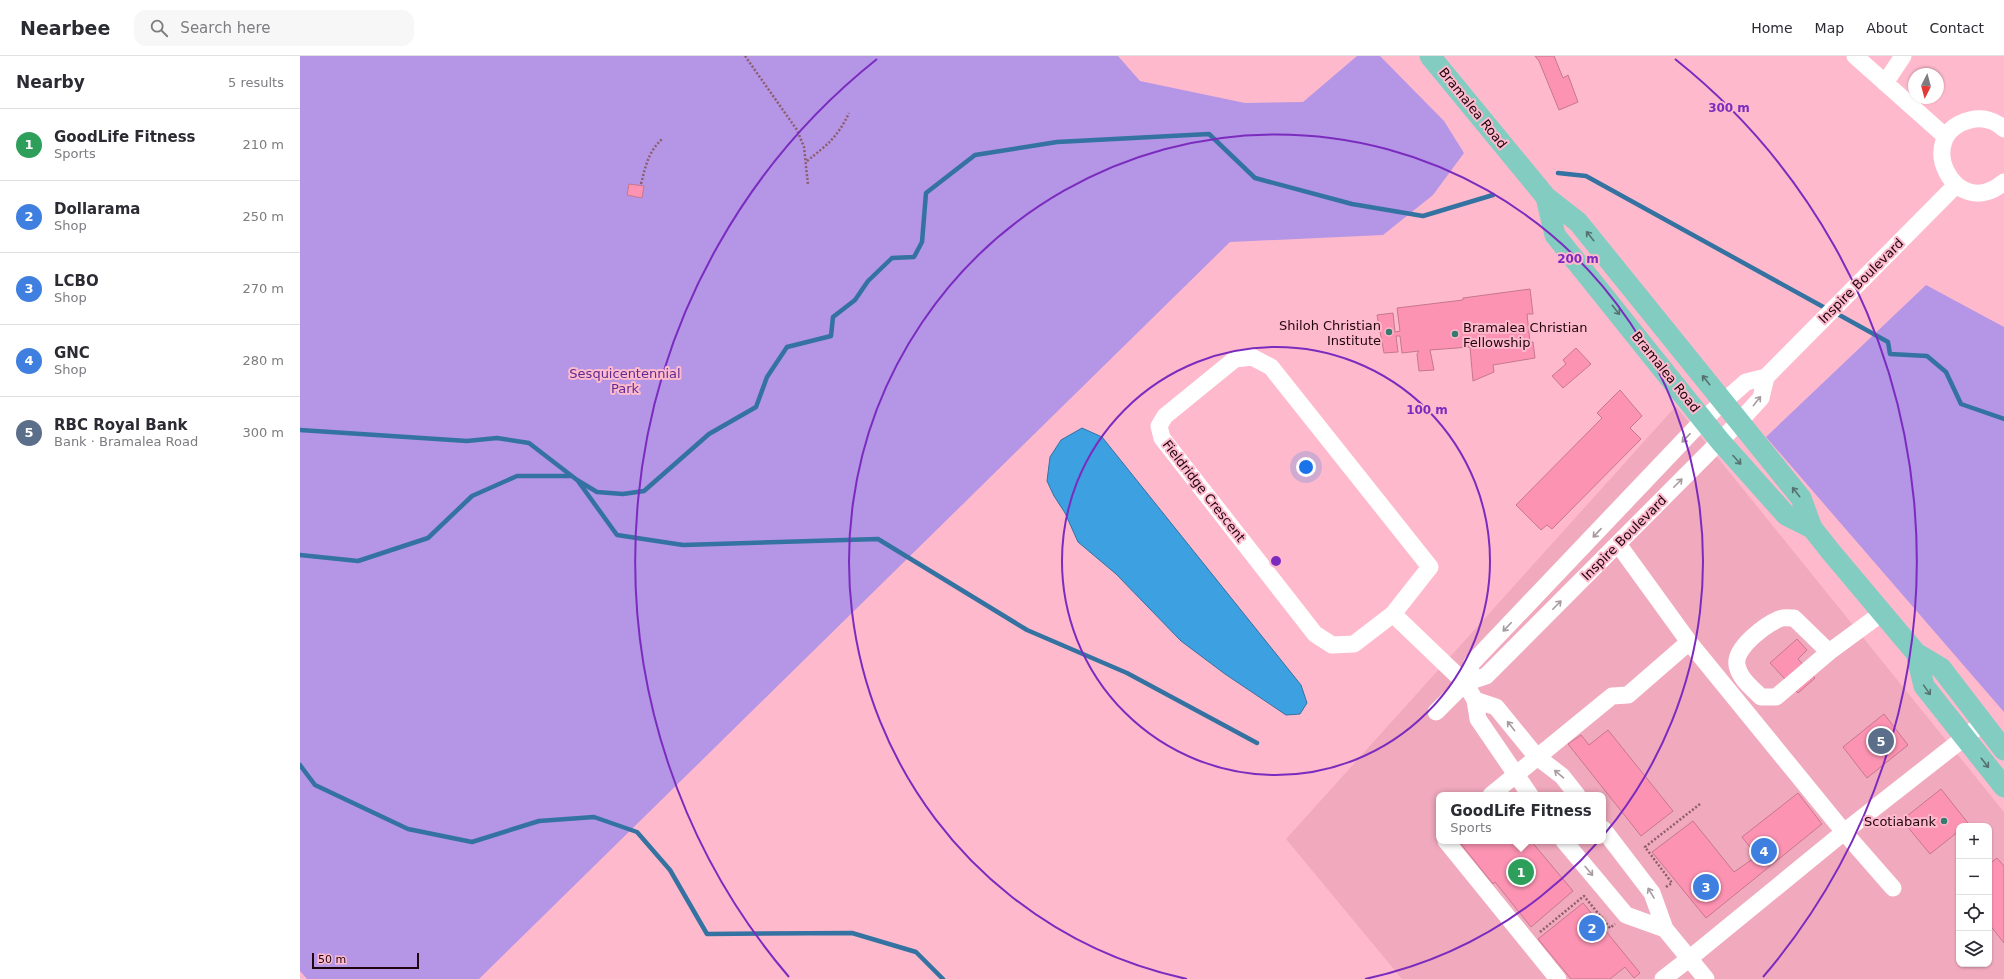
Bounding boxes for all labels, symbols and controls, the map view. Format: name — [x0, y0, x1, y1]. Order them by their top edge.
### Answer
search box — [134, 10, 414, 46]
text: Nearbee — [20, 17, 110, 39]
icon: search — [148, 17, 170, 39]
text: Search here — [180, 19, 270, 37]
text: Home — [1751, 20, 1793, 36]
text: Map — [1815, 20, 1844, 36]
text: About — [1866, 20, 1908, 36]
text: Contact — [1930, 20, 1984, 36]
street label: Bramalea Road — [1436, 65, 1510, 151]
north arrow — [1908, 68, 1944, 104]
text: Nearby — [16, 72, 85, 92]
text: 5 results — [228, 75, 284, 90]
text: 300 m — [1708, 101, 1750, 115]
text: GoodLife Fitness — [54, 128, 196, 146]
text: 1 — [24, 137, 34, 152]
text: 210 m — [242, 137, 284, 152]
text: Sports — [54, 146, 96, 161]
text: Dollarama — [54, 200, 140, 218]
text: 2 — [24, 209, 34, 224]
text: 250 m — [242, 209, 284, 224]
text: Shop — [54, 218, 87, 233]
one-way arrow — [1586, 231, 1595, 242]
street label: Inspire Boulevard — [1816, 236, 1906, 326]
text: 200 m — [1557, 252, 1599, 266]
text: LCBO — [54, 272, 99, 290]
text: 3 — [24, 281, 34, 296]
text: 270 m — [242, 281, 284, 296]
text: Shop — [54, 290, 87, 305]
one-way arrow — [1612, 305, 1620, 316]
place label: Shiloh Christian Institute — [1279, 318, 1381, 348]
place label: Bramalea Christian Fellowship — [1463, 320, 1588, 350]
marker: Shiloh Christian Institute — [1384, 327, 1394, 337]
marker: Bramalea Christian Fellowship — [1450, 329, 1460, 339]
street label: Bramalea Road — [1629, 329, 1703, 415]
text: GNC — [54, 344, 90, 362]
text: 4 — [24, 353, 34, 368]
text: 280 m — [242, 353, 284, 368]
text: Shop — [54, 362, 87, 377]
park label: Sesquicentennial Park — [569, 366, 681, 396]
one-way arrow — [1702, 375, 1711, 386]
one-way arrow — [1753, 396, 1762, 407]
text: 100 m — [1406, 403, 1448, 417]
text: RBC Royal Bank — [54, 416, 188, 434]
text: 5 — [24, 425, 34, 440]
text: 300 m — [242, 425, 284, 440]
one-way arrow — [1681, 433, 1691, 443]
text: Bank · Bramalea Road — [54, 434, 198, 449]
street label: Fieldridge Crescent — [1160, 437, 1248, 545]
one-way arrow — [1733, 455, 1742, 466]
your location — [1296, 457, 1316, 477]
one-way arrow — [1674, 478, 1683, 488]
one-way arrow — [1792, 487, 1801, 498]
street label: Inspire Boulevard — [1579, 493, 1669, 583]
one-way arrow — [1592, 528, 1601, 538]
centre of rings — [1269, 554, 1283, 568]
one-way arrow — [1552, 600, 1562, 610]
one-way arrow — [1502, 622, 1512, 632]
one-way arrow — [1923, 684, 1931, 695]
one-way arrow — [1507, 721, 1515, 732]
pin: 5 — [1868, 726, 1894, 756]
one-way arrow — [1980, 757, 1989, 768]
one-way arrow — [1553, 769, 1564, 778]
popup — [1436, 792, 1606, 844]
text: GoodLife Fitness — [1450, 802, 1592, 820]
place label: Scotiabank — [1864, 814, 1936, 829]
marker: Scotiabank — [1939, 816, 1949, 826]
text: Sports — [1450, 820, 1492, 835]
map controls — [1956, 823, 1992, 967]
button: + — [1956, 823, 1992, 859]
pin: 4 — [1751, 836, 1777, 866]
pin: 1 — [1508, 857, 1534, 887]
button: − — [1956, 859, 1992, 895]
one-way arrow — [1584, 866, 1593, 876]
pin: 3 — [1693, 872, 1719, 902]
one-way arrow — [1647, 887, 1655, 899]
button: locate — [1956, 895, 1992, 931]
pin: 2 — [1579, 913, 1605, 943]
button: layers — [1956, 931, 1992, 967]
scale bar — [312, 951, 419, 970]
text: 50 m — [318, 953, 346, 966]

